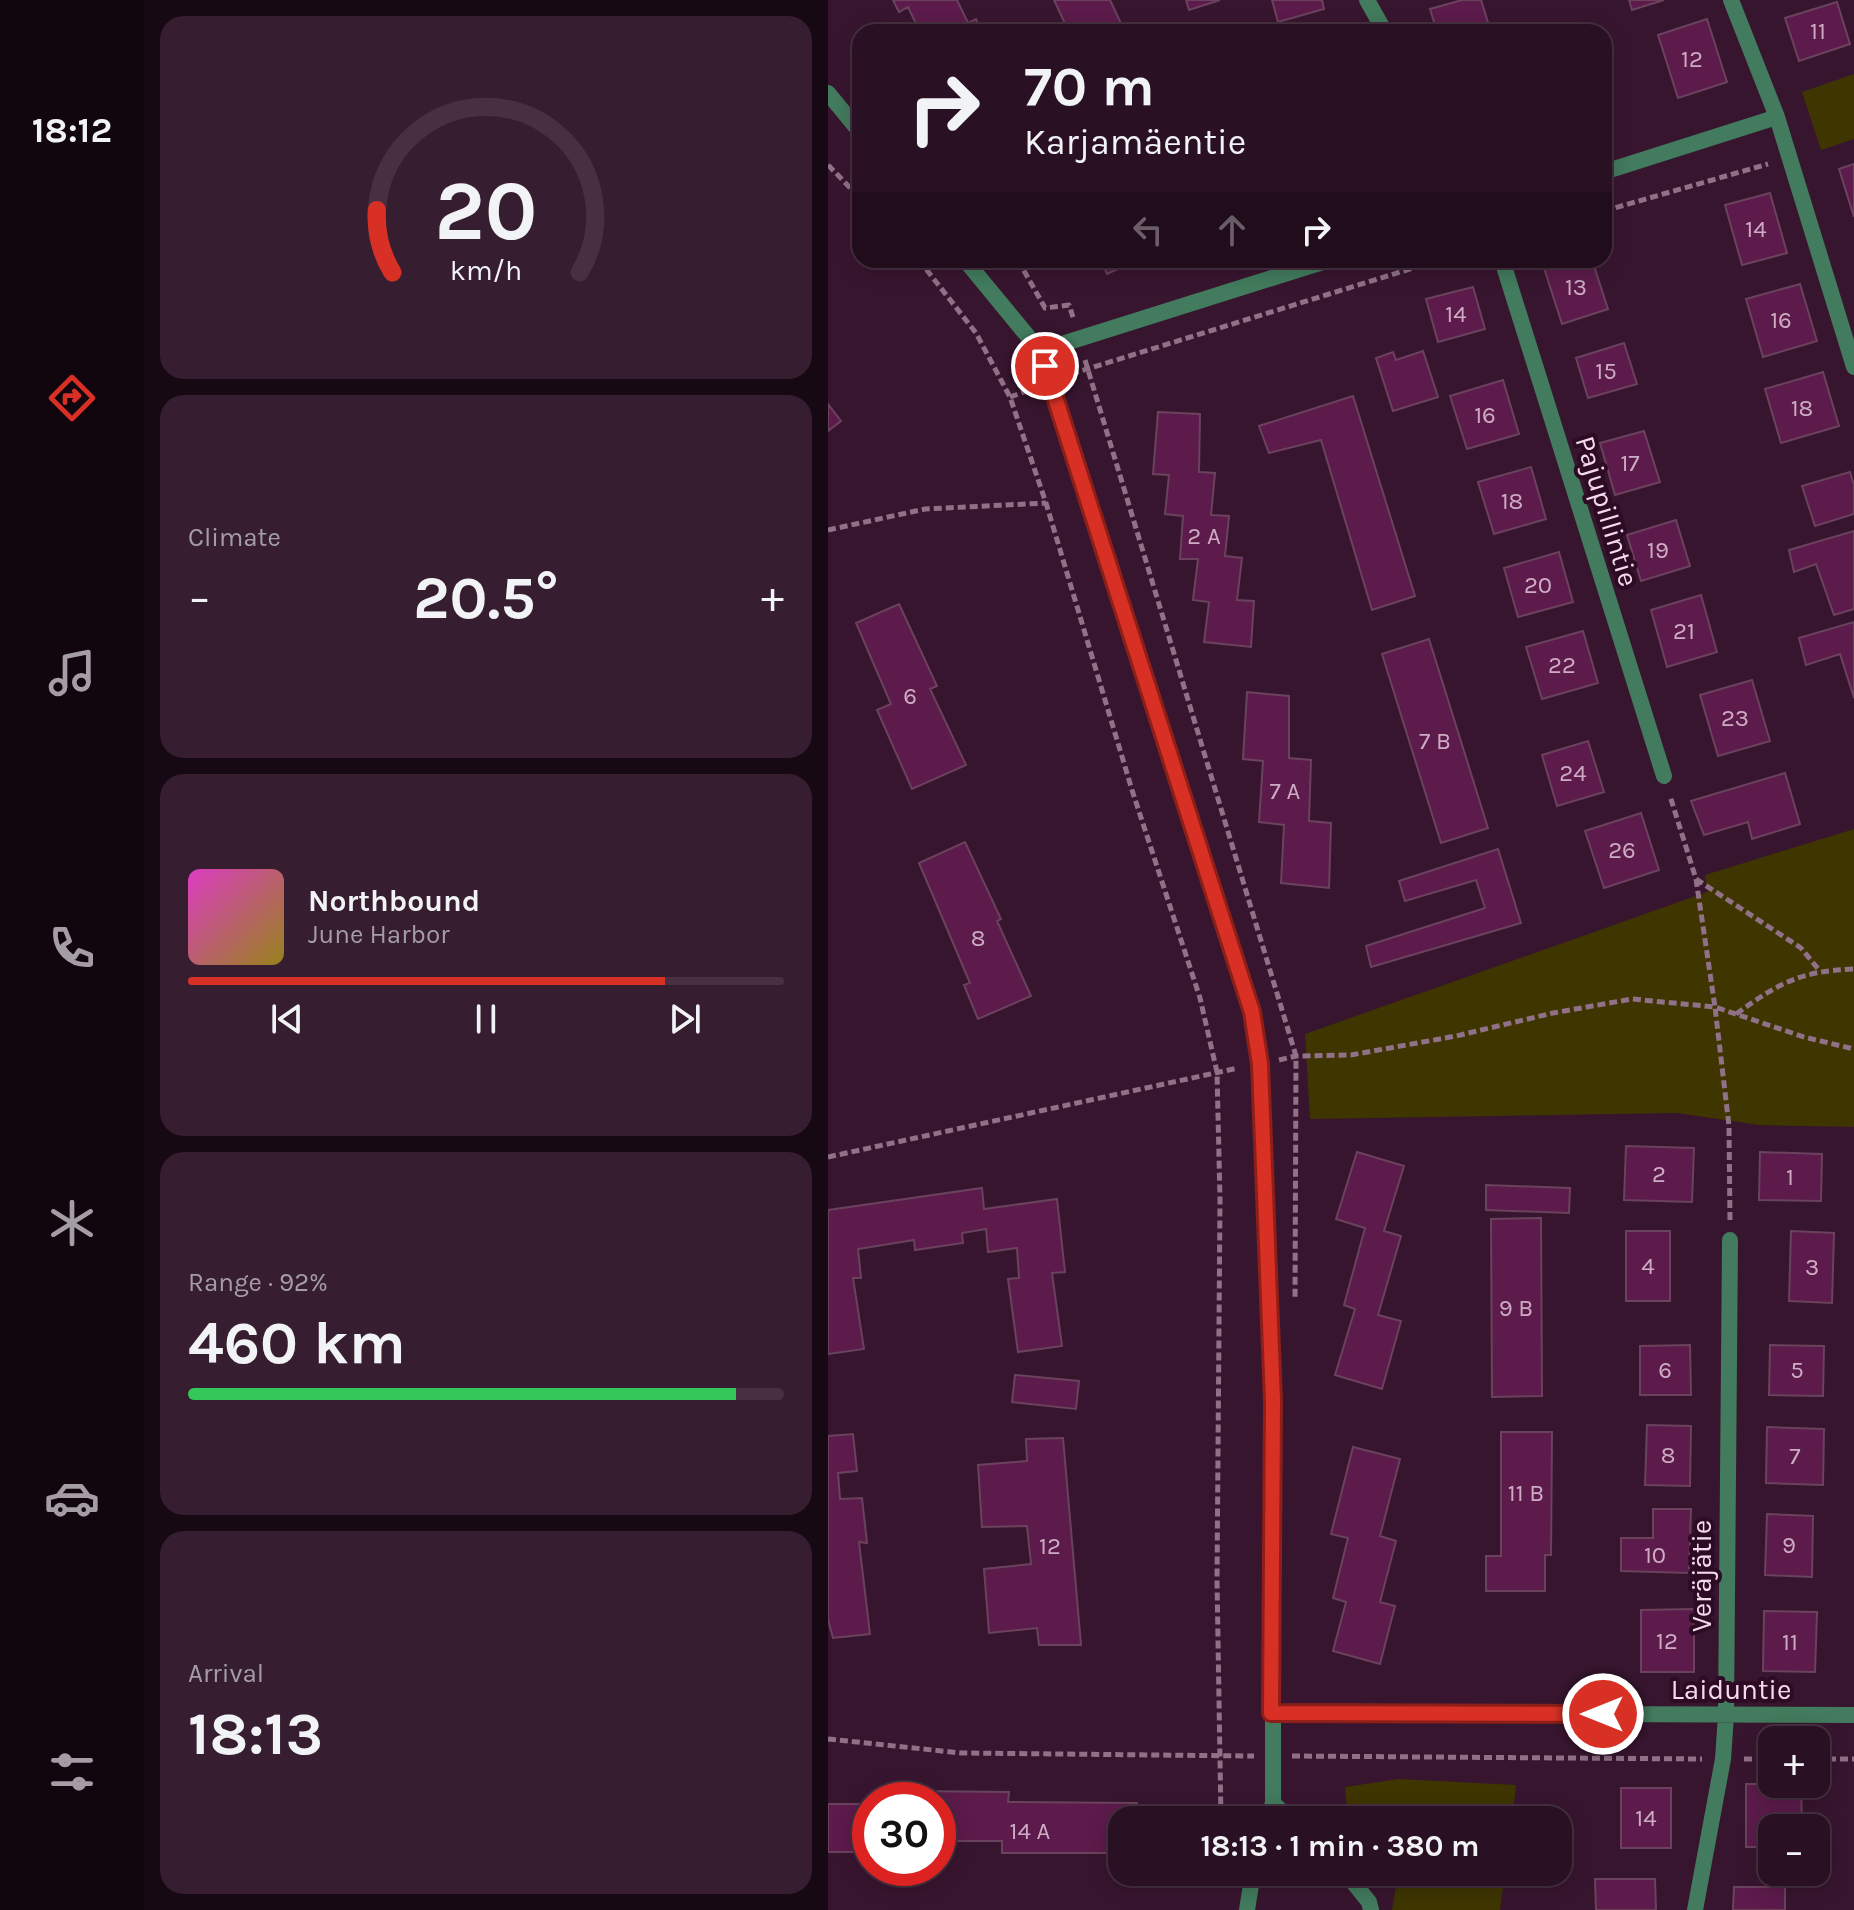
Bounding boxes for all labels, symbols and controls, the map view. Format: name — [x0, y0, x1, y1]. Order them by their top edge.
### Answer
house number: 11 — [1810, 17, 1826, 45]
house number: 12 — [1681, 45, 1703, 73]
text: 70 m — [1024, 54, 1155, 119]
icon: right — [892, 56, 996, 160]
text: 18:12 — [32, 109, 112, 151]
text: Karjamäentie — [1024, 121, 1246, 163]
text: 20 — [435, 163, 537, 260]
icon: left — [1126, 208, 1170, 252]
icon: ahead — [1210, 208, 1254, 252]
icon: right — [1294, 208, 1338, 252]
house number: 14 — [1745, 215, 1767, 243]
text: km/h — [450, 255, 522, 288]
house number: 13 — [1565, 273, 1587, 301]
house number: 14 — [1445, 300, 1467, 328]
house number: 16 — [1770, 306, 1792, 334]
pin — [1011, 332, 1079, 400]
icon: arrive — [1023, 344, 1067, 388]
house number: 15 — [1595, 357, 1617, 385]
icon: directions — [44, 370, 100, 426]
house number: 18 — [1791, 394, 1813, 422]
house number: 16 — [1474, 401, 1496, 429]
street label: Pajupillintie — [1568, 432, 1646, 590]
house number: 17 — [1620, 449, 1640, 477]
house number: 18 — [1501, 487, 1523, 515]
text: Climate — [188, 522, 281, 553]
house number: 2 A — [1187, 522, 1221, 550]
house number: 19 — [1647, 536, 1669, 564]
text: 20.5° — [413, 563, 559, 633]
house number: 20 — [1524, 571, 1552, 599]
text: − — [188, 572, 211, 623]
text: + — [761, 572, 784, 623]
house number: 21 — [1673, 617, 1695, 645]
icon: music — [44, 645, 100, 701]
house number: 22 — [1548, 651, 1576, 679]
house number: 6 — [903, 682, 917, 710]
house number: 23 — [1721, 704, 1749, 732]
house number: 7 B — [1419, 727, 1451, 755]
house number: 24 — [1559, 759, 1587, 787]
house number: 7 A — [1270, 777, 1301, 805]
house number: 26 — [1608, 836, 1636, 864]
text: Northbound — [308, 883, 480, 919]
text: June Harbor — [308, 919, 450, 950]
icon: phone — [44, 920, 100, 976]
house number: 8 — [971, 924, 985, 952]
icon: previous — [265, 997, 309, 1041]
icon: pause — [464, 997, 508, 1041]
icon: next — [663, 997, 707, 1041]
house number: 2 — [1652, 1160, 1666, 1188]
house number: 1 — [1786, 1163, 1794, 1191]
icon: climate — [44, 1195, 100, 1251]
house number: 4 — [1641, 1252, 1655, 1280]
house number: 3 — [1805, 1253, 1819, 1281]
text: Range · 92% — [188, 1267, 328, 1298]
house number: 9 B — [1499, 1294, 1533, 1322]
text: 460 km — [188, 1308, 406, 1378]
house number: 6 — [1658, 1356, 1672, 1384]
house number: 5 — [1790, 1356, 1804, 1384]
house number: 8 — [1661, 1441, 1675, 1469]
house number: 7 — [1789, 1442, 1801, 1470]
icon: car — [44, 1470, 100, 1526]
house number: 11 B — [1508, 1479, 1544, 1507]
street label: Veräjätie — [1685, 1520, 1718, 1632]
house number: 9 — [1782, 1531, 1796, 1559]
house number: 12 — [1039, 1532, 1061, 1560]
house number: 10 — [1644, 1541, 1666, 1569]
house number: 12 — [1656, 1627, 1678, 1655]
house number: 11 — [1782, 1628, 1798, 1656]
text: Arrival — [188, 1658, 264, 1689]
position arrow — [1561, 1672, 1645, 1756]
street label: Laiduntie — [1671, 1673, 1791, 1706]
text: 18:13 — [188, 1699, 323, 1769]
map controls — [1758, 1726, 1830, 1886]
button: + — [1758, 1726, 1830, 1798]
icon: filters — [44, 1744, 100, 1800]
speed limit sign: 30 — [852, 1782, 956, 1886]
house number: 14 — [1635, 1804, 1657, 1832]
button: − — [1758, 1814, 1830, 1886]
house number: 14 A — [1010, 1817, 1051, 1845]
text: 18:13 · 1 min · 380 m — [1200, 1828, 1480, 1864]

